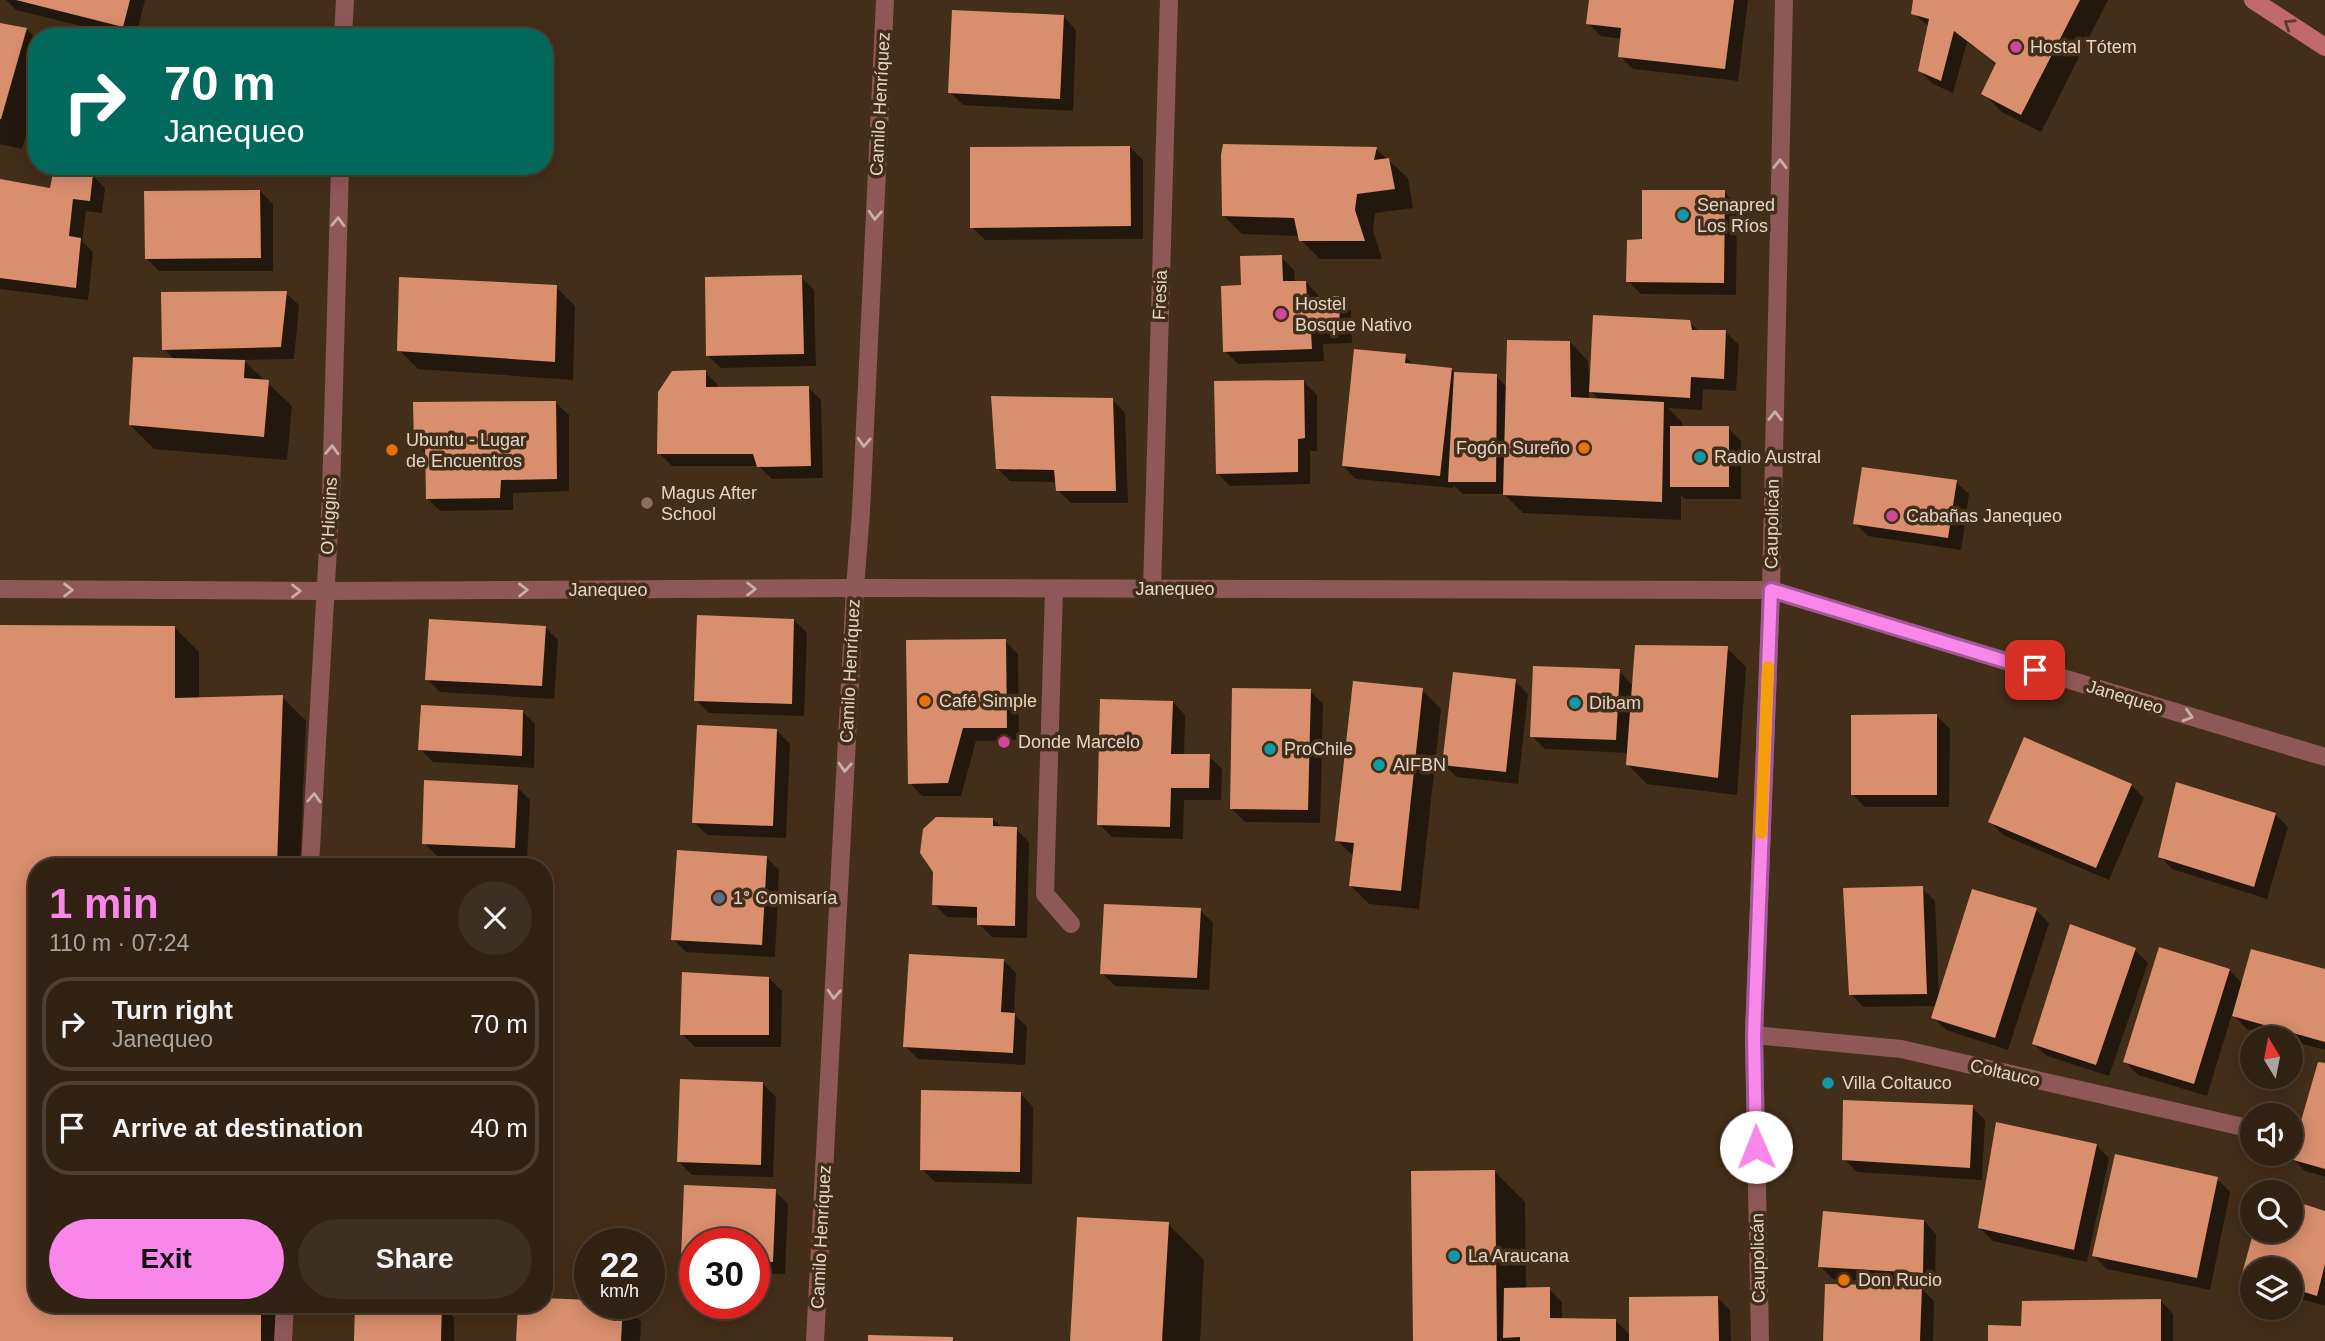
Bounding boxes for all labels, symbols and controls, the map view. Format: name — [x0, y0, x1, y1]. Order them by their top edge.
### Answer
one-way arrow — [2284, 19, 2297, 32]
street label: Camilo Henríquez — [866, 32, 894, 176]
place label: Hostal Tótem — [2030, 37, 2137, 57]
marker: Hostal Tótem — [2008, 39, 2024, 55]
icon: right — [49, 56, 140, 147]
text: 70 m — [164, 56, 276, 110]
text: Janequeo — [164, 113, 305, 149]
one-way arrow — [1772, 158, 1788, 168]
place label: Senapred Los Ríos — [1697, 195, 1775, 236]
marker: Senapred Los Ríos — [1675, 207, 1691, 223]
one-way arrow — [867, 210, 882, 221]
one-way arrow — [331, 217, 346, 228]
street label: Fresia — [1149, 269, 1171, 320]
place label: Hostel Bosque Nativo — [1295, 294, 1412, 335]
marker: Hostel Bosque Nativo — [1273, 306, 1289, 322]
one-way arrow — [1767, 410, 1782, 421]
place label: Ubuntu - Lugar de Encuentros — [406, 430, 526, 471]
one-way arrow — [856, 437, 871, 448]
place label: Fogón Sureño — [1456, 438, 1570, 458]
marker: Fogón Sureño — [1576, 440, 1592, 456]
marker: Ubuntu - Lugar de Encuentros — [384, 442, 400, 458]
one-way arrow — [324, 444, 340, 454]
place label: Radio Austral — [1714, 447, 1821, 467]
marker: Radio Austral — [1692, 449, 1708, 465]
street label: O'Higgins — [317, 477, 341, 555]
street label: Caupolicán — [1761, 479, 1783, 569]
place label: Magus After School — [661, 483, 757, 524]
marker: Magus After School — [639, 495, 655, 511]
place label: Cabañas Janequeo — [1906, 506, 2062, 526]
marker: Cabañas Janequeo — [1884, 508, 1900, 524]
street label: Janequeo — [1135, 579, 1215, 599]
street label: Janequeo — [568, 580, 648, 600]
one-way arrow — [746, 581, 756, 597]
one-way arrow — [63, 582, 74, 598]
one-way arrow — [518, 582, 529, 598]
one-way arrow — [291, 583, 301, 599]
street label: Camilo Henríquez — [836, 599, 864, 743]
pin — [2005, 640, 2065, 700]
icon: arrive — [2016, 651, 2054, 689]
street label: Janequeo — [2084, 676, 2166, 718]
place label: Café Simple — [939, 691, 1037, 711]
marker: Café Simple — [917, 693, 933, 709]
place label: Dibam — [1589, 693, 1641, 713]
marker: Dibam — [1567, 695, 1583, 711]
one-way arrow — [2182, 707, 2194, 722]
place label: Donde Marcelo — [1018, 732, 1140, 752]
marker: Donde Marcelo — [996, 734, 1012, 750]
place label: ProChile — [1284, 739, 1353, 759]
marker: ProChile — [1262, 741, 1278, 757]
place label: AIFBN — [1393, 755, 1446, 775]
marker: AIFBN — [1371, 757, 1387, 773]
one-way arrow — [838, 762, 853, 773]
one-way arrow — [307, 792, 322, 803]
text: 1 min — [49, 880, 159, 927]
button: close — [458, 881, 532, 955]
place label: 1° Comisaría — [733, 888, 838, 908]
marker: 1° Comisaría — [711, 890, 727, 906]
text: 110 m · 07:24 — [49, 930, 189, 956]
one-way arrow — [826, 989, 841, 1000]
text: Turn right — [112, 995, 233, 1025]
icon: right — [53, 1005, 91, 1043]
text: 70 m — [470, 1009, 528, 1039]
text: Janequeo — [112, 1026, 213, 1052]
north arrow — [2240, 1026, 2303, 1088]
map controls — [2240, 1026, 2303, 1320]
street label: Coltauco — [1968, 1055, 2042, 1091]
place label: Villa Coltauco — [1842, 1073, 1952, 1093]
marker: Villa Coltauco — [1820, 1075, 1836, 1091]
button: sound — [2240, 1103, 2303, 1166]
icon: arrive — [53, 1109, 91, 1147]
position arrow — [1719, 1110, 1793, 1184]
text: Arrive at destination — [112, 1113, 363, 1143]
text: 40 m — [470, 1113, 528, 1143]
street label: Camilo Henríquez — [807, 1165, 835, 1309]
button: search — [2240, 1180, 2303, 1243]
street label: Caupolicán — [1747, 1213, 1769, 1303]
button: Exit — [49, 1219, 284, 1299]
button: Share — [298, 1219, 532, 1299]
speed limit sign: 30 — [679, 1228, 770, 1319]
text: 22 — [600, 1245, 639, 1284]
place label: La Araucana — [1468, 1246, 1570, 1266]
marker: La Araucana — [1446, 1248, 1462, 1264]
button: layers — [2240, 1257, 2303, 1320]
place label: Don Rucio — [1858, 1270, 1942, 1290]
marker: Don Rucio — [1836, 1272, 1852, 1288]
text: km/h — [600, 1281, 639, 1301]

